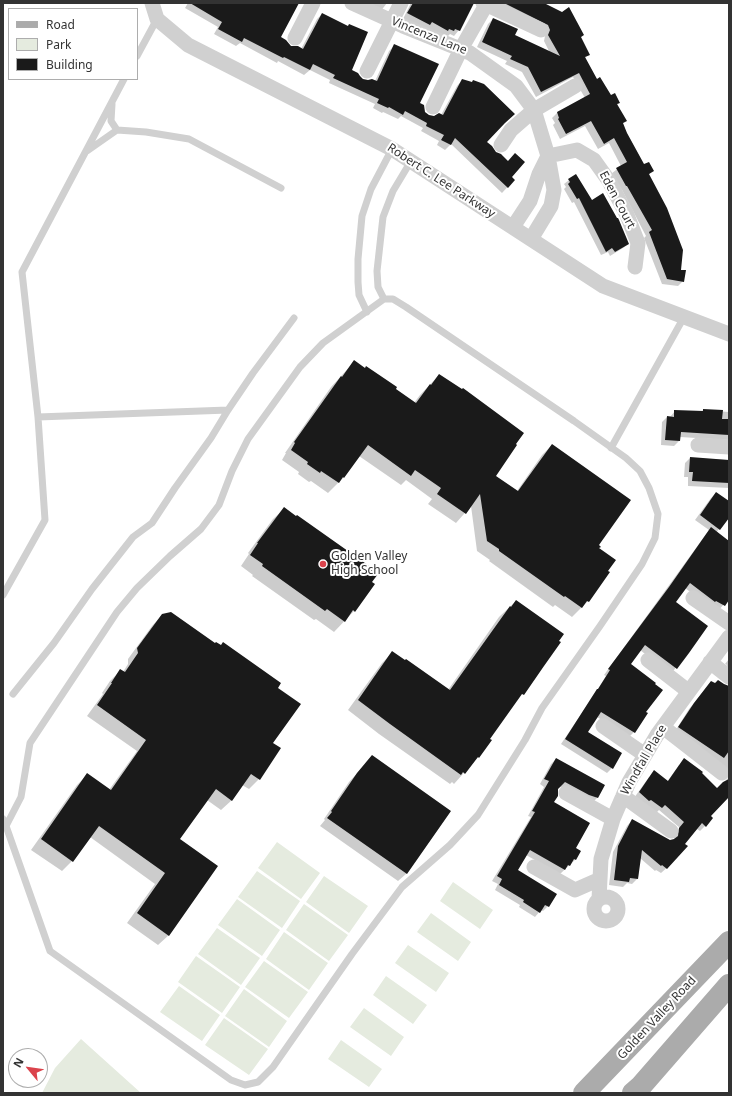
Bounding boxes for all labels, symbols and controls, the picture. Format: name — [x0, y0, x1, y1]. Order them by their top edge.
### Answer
legend — [8, 8, 138, 80]
street label: Vincenza Lane — [389, 14, 469, 58]
text: Road — [46, 16, 75, 33]
text: Park — [46, 36, 71, 53]
text: Building — [46, 56, 93, 73]
street label: Robert C. Lee Parkway — [384, 141, 498, 221]
street label: Eden Court — [596, 169, 638, 231]
place label: Golden Valley High School — [331, 550, 407, 578]
marker: Golden Valley High School — [318, 559, 328, 569]
street label: Windfall Place — [618, 722, 670, 798]
street label: Golden Valley Road — [615, 974, 699, 1062]
north arrow — [8, 1048, 48, 1088]
text: N — [9, 1055, 27, 1070]

